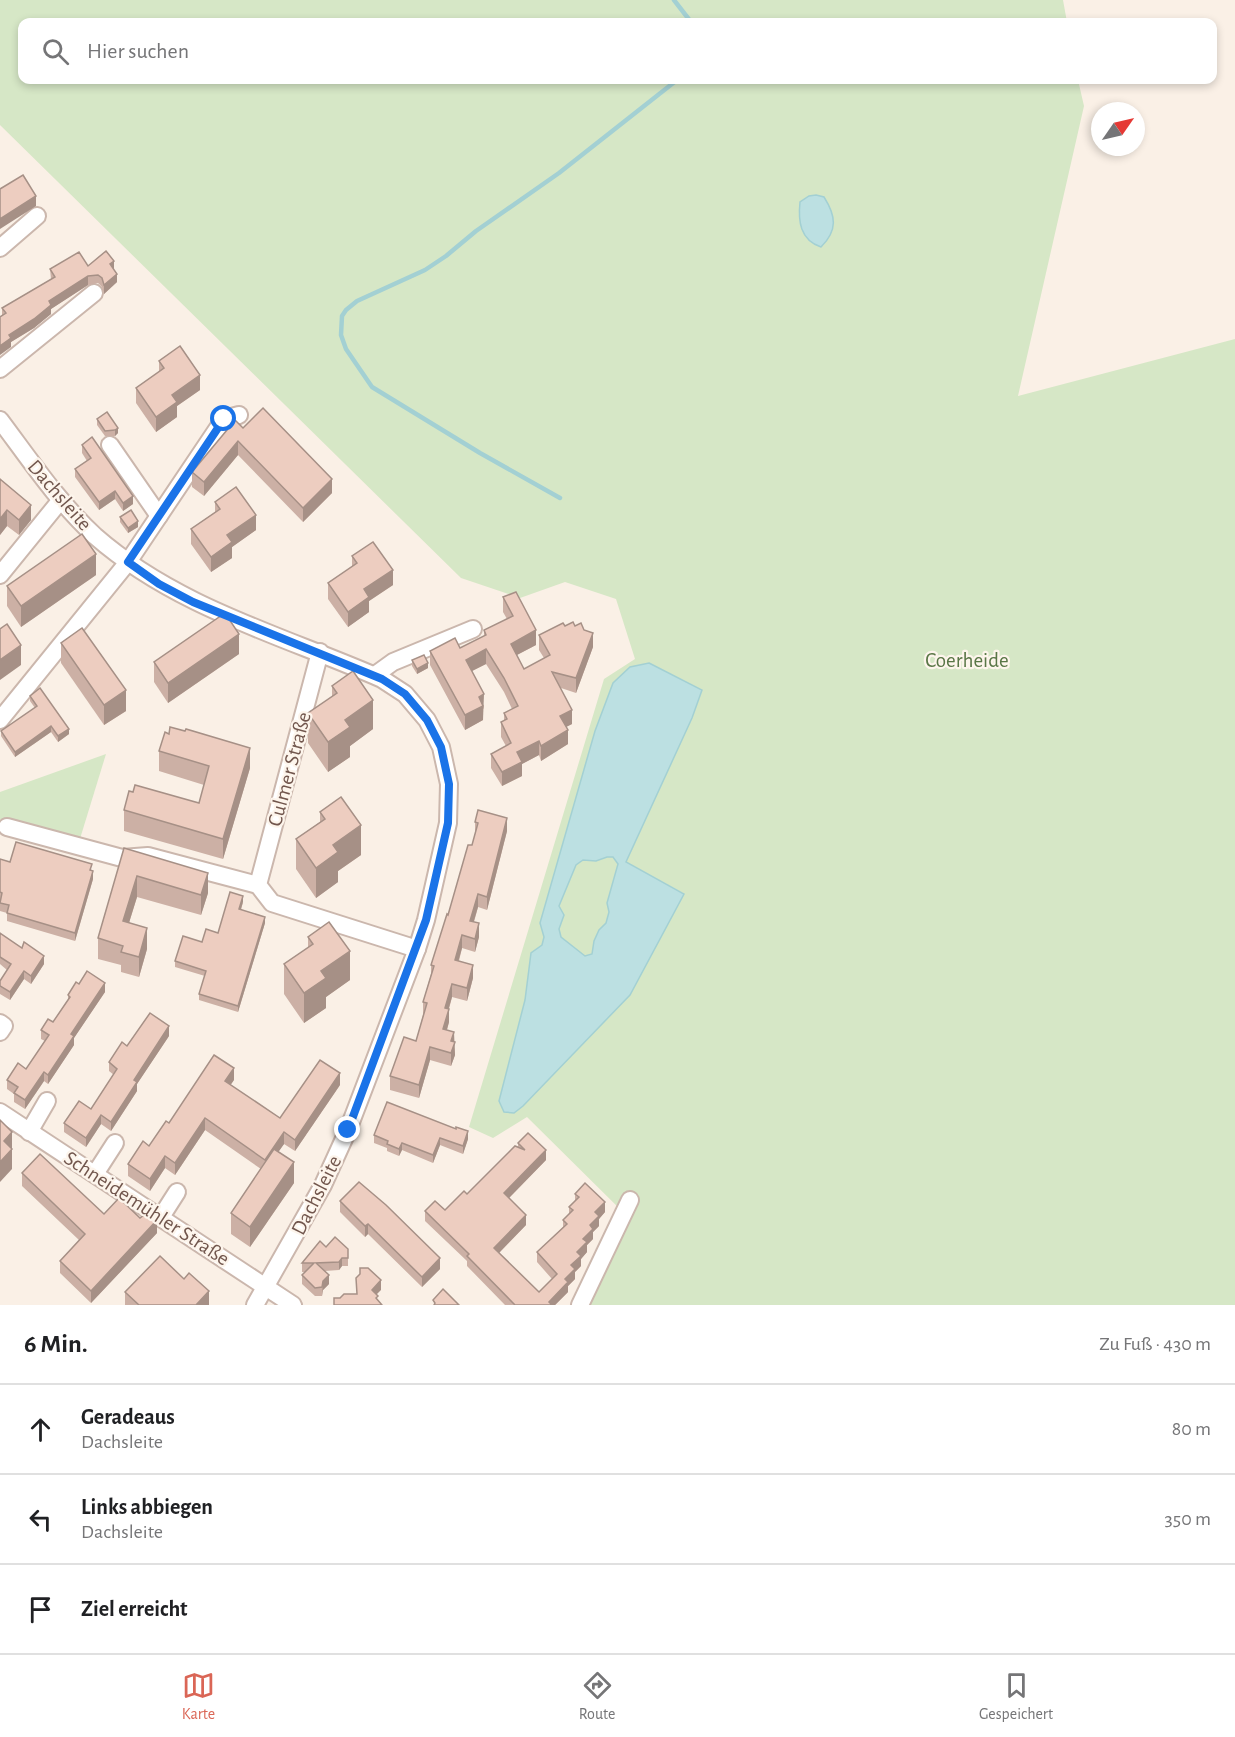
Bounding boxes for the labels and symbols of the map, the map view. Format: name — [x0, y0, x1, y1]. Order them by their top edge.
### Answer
north arrow — [1091, 102, 1145, 156]
route start — [210, 405, 236, 431]
street label: Dachsleite — [23, 456, 96, 535]
park label: Coerheide — [925, 650, 1009, 671]
street label: Culmer Straße — [264, 710, 315, 829]
route end — [334, 1116, 360, 1142]
street label: Schneidemühler Straße — [60, 1147, 233, 1270]
street label: Dachsleite — [288, 1152, 345, 1238]

